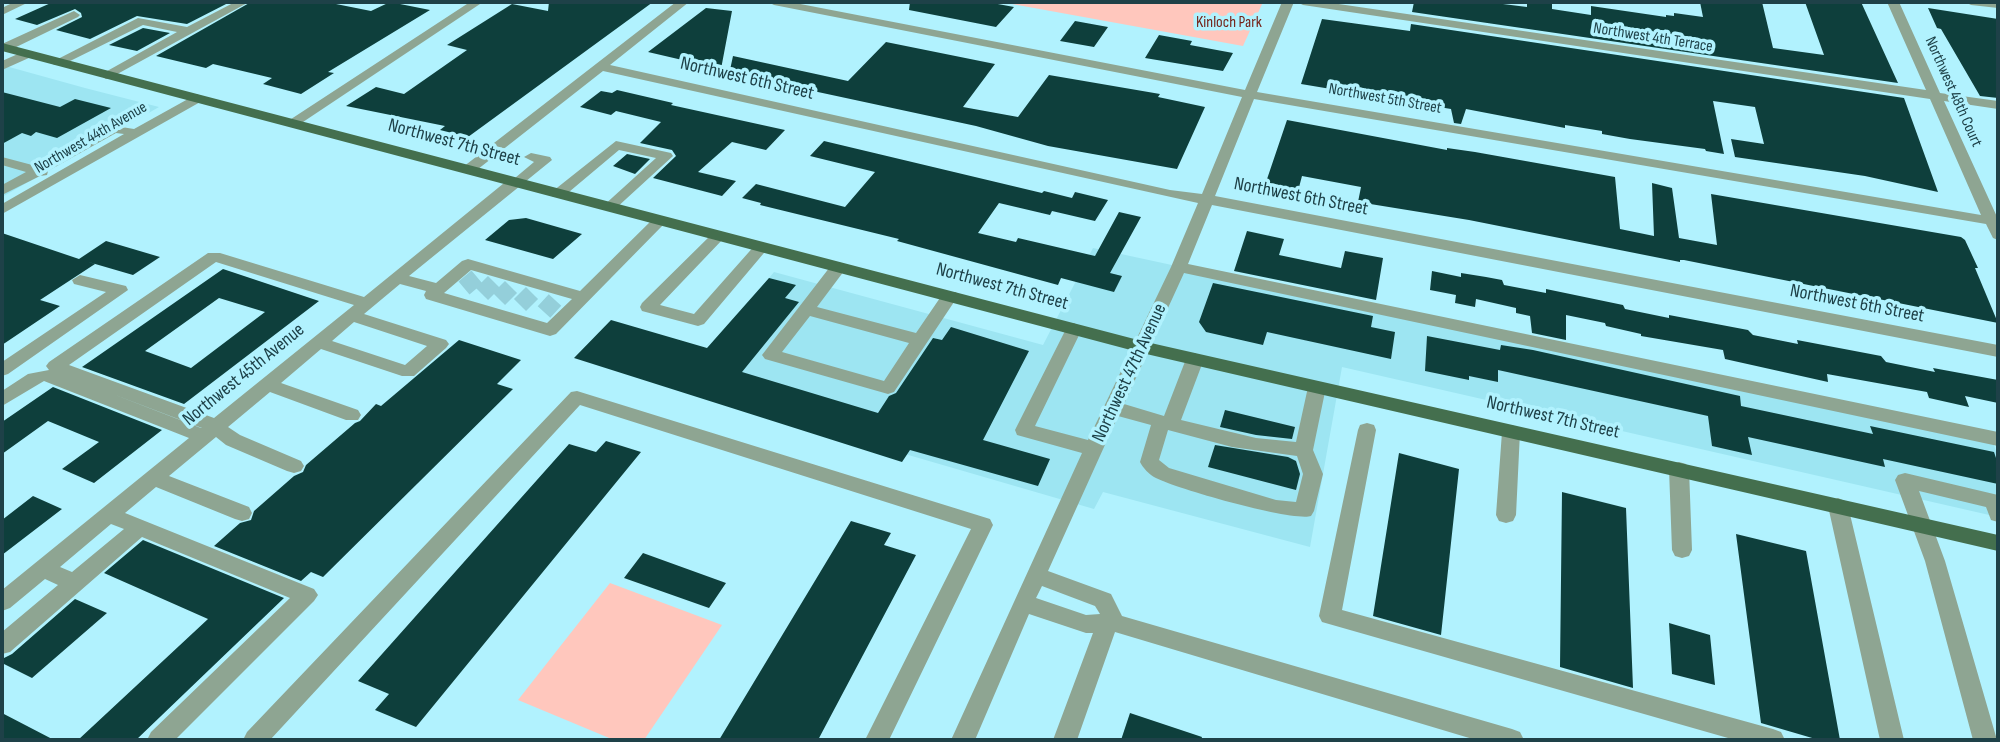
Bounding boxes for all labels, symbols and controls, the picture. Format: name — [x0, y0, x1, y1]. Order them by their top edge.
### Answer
park label: Kinloch Park — [1196, 13, 1262, 33]
street label: Northwest 4th Terrace — [1592, 19, 1714, 57]
street label: Northwest 48th Court — [1920, 34, 1986, 150]
street label: Northwest 6th Street — [678, 53, 816, 105]
street label: Northwest 5th Street — [1327, 80, 1443, 118]
street label: Northwest 44th Avenue — [31, 98, 151, 178]
street label: Northwest 7th Street — [385, 114, 523, 172]
street label: Northwest 6th Street — [1232, 173, 1370, 221]
street label: Northwest 7th Street — [933, 258, 1071, 316]
street label: Northwest 6th Street — [1788, 280, 1926, 328]
street label: Northwest 47th Avenue — [1088, 300, 1172, 446]
street label: Northwest 45th Avenue — [179, 319, 309, 431]
street label: Northwest 7th Street — [1484, 392, 1622, 444]

